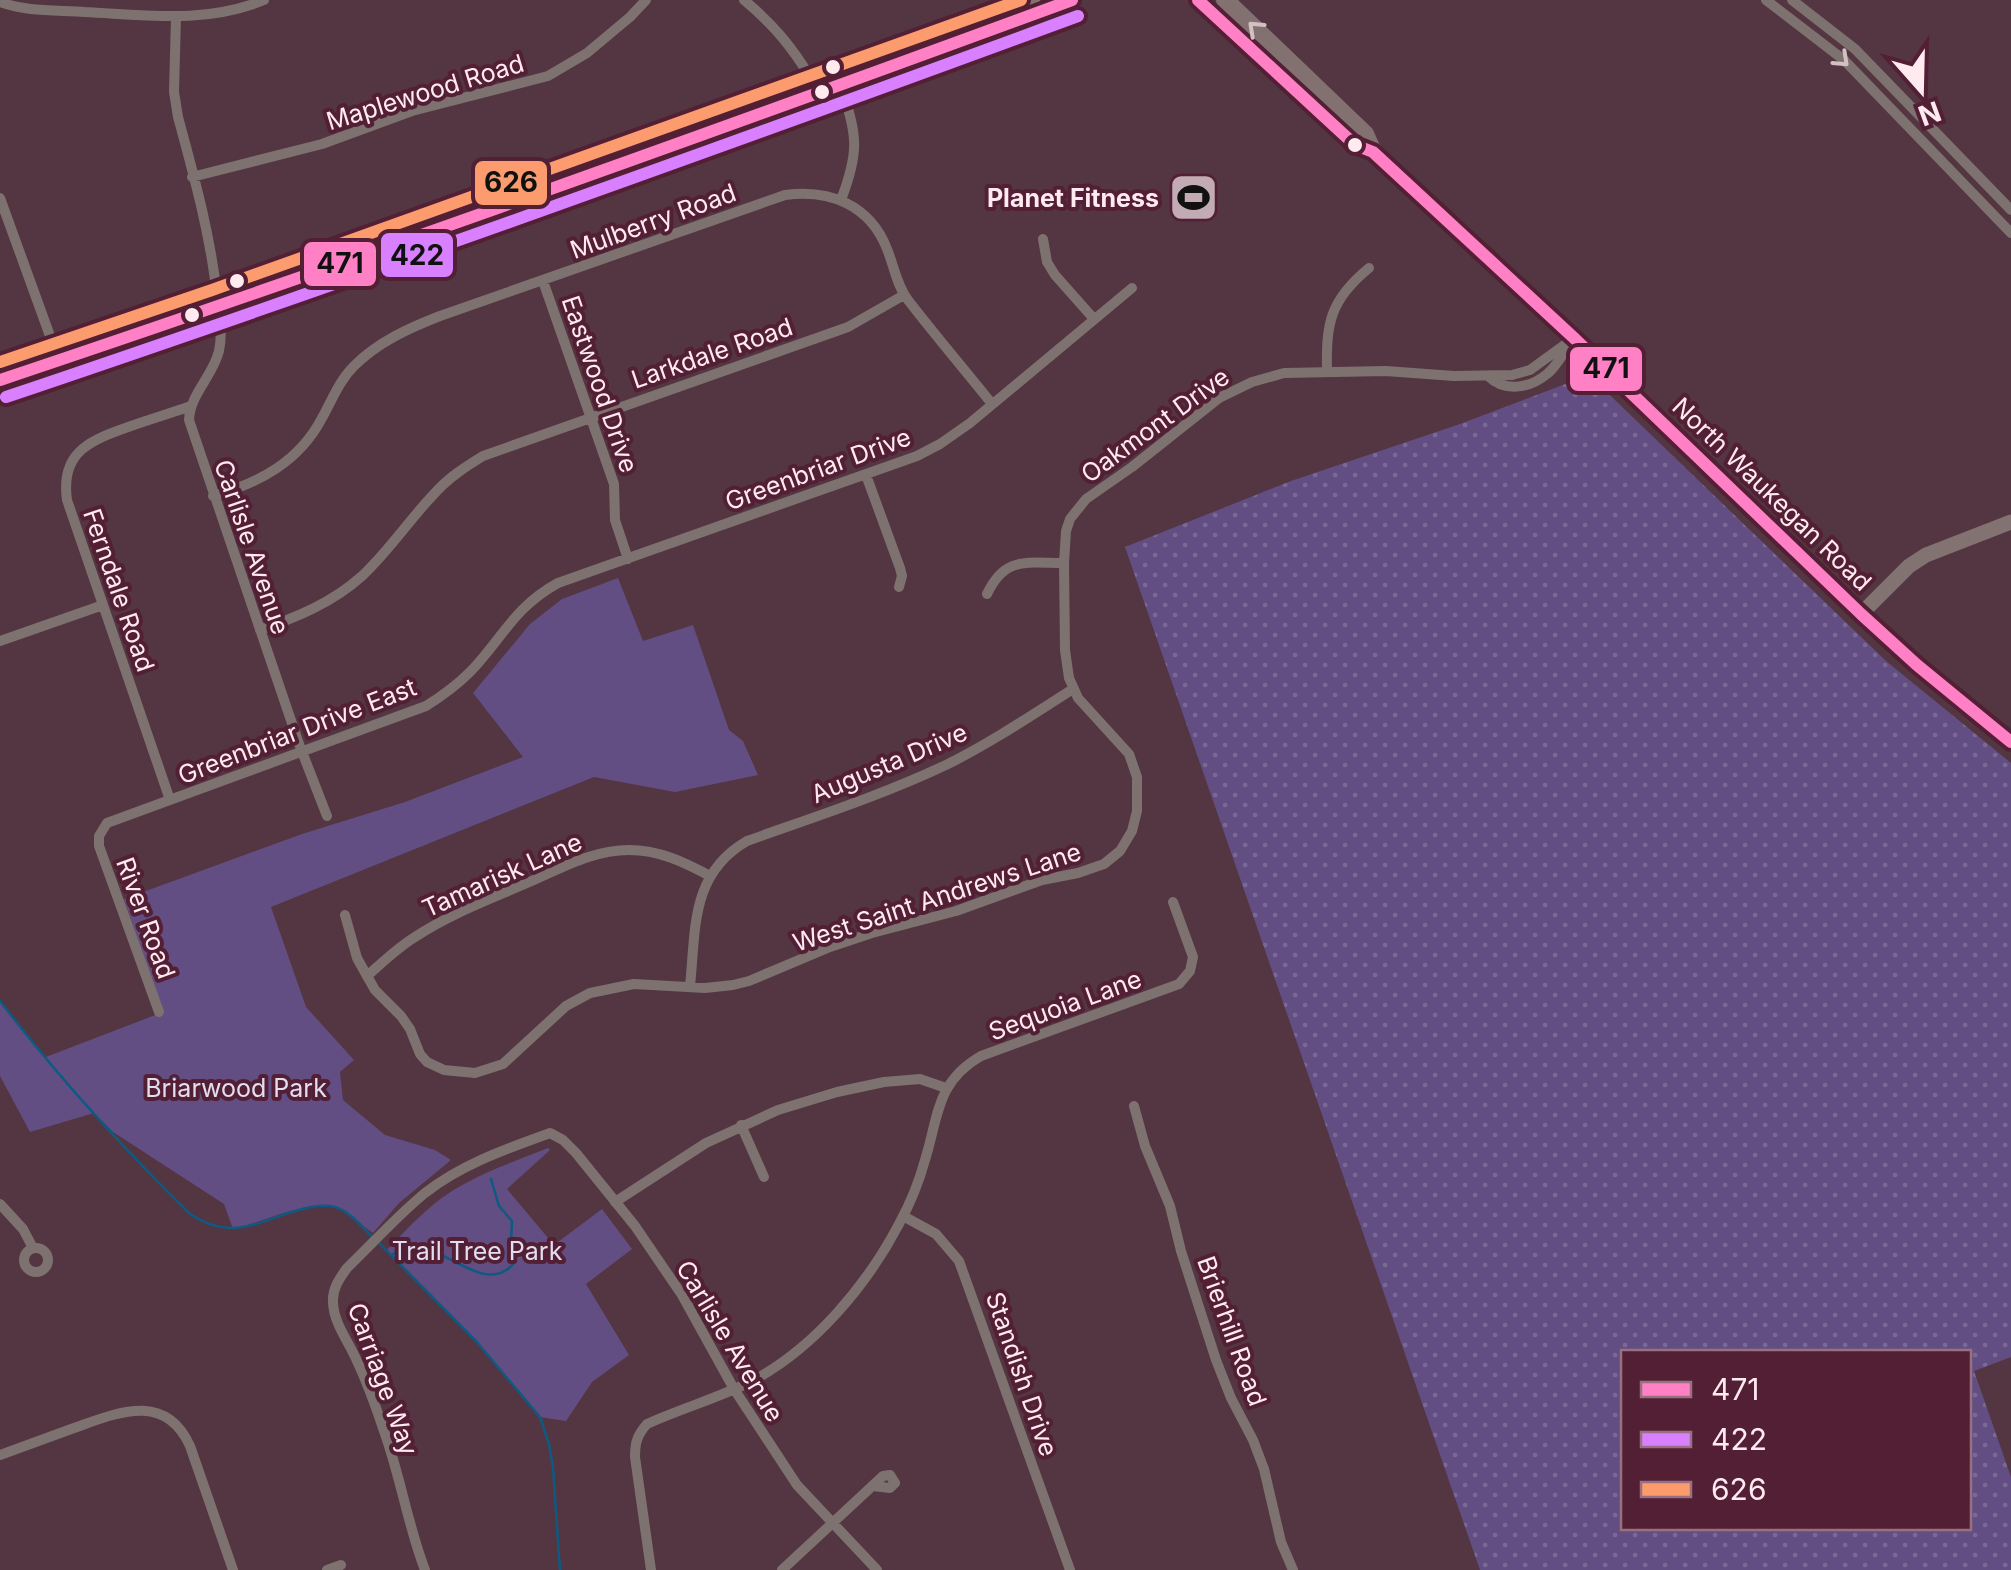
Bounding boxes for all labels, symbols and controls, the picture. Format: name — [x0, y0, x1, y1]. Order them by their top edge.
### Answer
one-way arrow — [1248, 22, 1267, 40]
north arrow — [1871, 40, 1971, 140]
street label: Maplewood Road — [323, 48, 527, 136]
one-way arrow — [1831, 48, 1849, 66]
unlabelled marker — [823, 57, 843, 77]
unlabelled marker — [812, 82, 832, 102]
text: N — [1914, 94, 1945, 133]
unlabelled marker — [1345, 135, 1365, 155]
line badge: 626 — [473, 159, 549, 207]
text: 626 — [484, 165, 538, 199]
sports icon: Planet Fitness — [1168, 172, 1220, 224]
street label: Mulberry Road — [566, 177, 740, 265]
place label: Planet Fitness — [987, 183, 1159, 213]
line badge: 422 — [379, 231, 455, 279]
text: 422 — [390, 238, 444, 272]
line badge: 471 — [302, 240, 378, 288]
text: 471 — [316, 246, 364, 280]
unlabelled marker — [227, 271, 247, 291]
street label: Eastwood Drive — [556, 292, 644, 476]
unlabelled marker — [182, 305, 202, 325]
street label: Larkdale Road — [627, 311, 797, 395]
line badge: 471 — [1568, 345, 1644, 393]
text: 471 — [1582, 351, 1630, 385]
street label: Oakmont Drive — [1075, 361, 1235, 489]
street label: North Waukegan Road — [1666, 391, 1878, 597]
street label: Greenbriar Drive — [721, 422, 915, 516]
street label: Carlisle Avenue — [208, 456, 296, 638]
street label: Ferndale Road — [77, 505, 161, 675]
street label: Greenbriar Drive East — [174, 672, 420, 790]
street label: Augusta Drive — [806, 717, 972, 809]
street label: Tamarisk Lane — [418, 826, 586, 924]
street label: West Saint Andrews Lane — [789, 836, 1085, 958]
street label: River Road — [110, 853, 182, 983]
street label: Sequoia Lane — [985, 963, 1145, 1047]
park label: Briarwood Park — [145, 1073, 327, 1103]
park label: Trail Tree Park — [392, 1236, 563, 1266]
street label: Brierhill Road — [1191, 1252, 1273, 1410]
street label: Carlisle Avenue — [670, 1255, 790, 1427]
street label: Standish Drive — [980, 1288, 1064, 1460]
street label: Carriage Way — [342, 1299, 424, 1459]
legend — [1621, 1350, 1971, 1530]
text: 471 — [1711, 1371, 1760, 1407]
text: 422 — [1711, 1421, 1767, 1457]
text: 626 — [1711, 1471, 1767, 1507]

